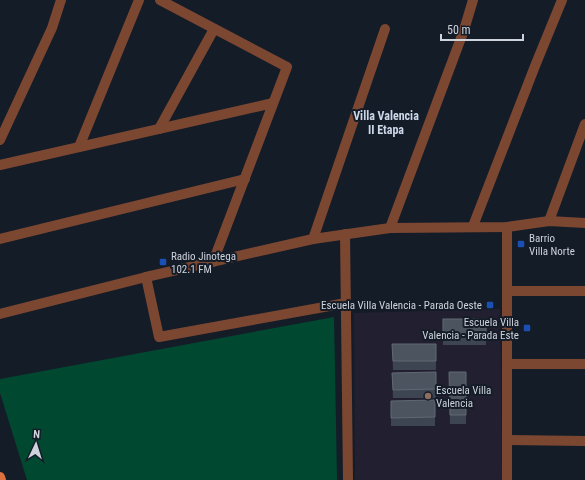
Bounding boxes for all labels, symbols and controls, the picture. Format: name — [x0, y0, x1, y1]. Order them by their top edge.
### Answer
scale bar — [441, 16, 523, 42]
text: 50 m — [447, 23, 471, 37]
district label: Villa Valencia II Etapa — [353, 109, 419, 137]
place label: Barrio Villa Norte — [529, 232, 575, 258]
marker: Barrio Villa Norte — [516, 239, 526, 249]
place label: Radio Jinotega 102.1 FM — [171, 250, 236, 276]
marker: Radio Jinotega 102.1 FM — [158, 257, 168, 267]
place label: Escuela Villa Valencia - Parada Oeste — [321, 299, 482, 312]
marker: Escuela Villa Valencia - Parada Oeste — [485, 300, 495, 310]
place label: Escuela Villa Valencia - Parada Este — [422, 316, 519, 342]
marker: Escuela Villa Valencia - Parada Este — [522, 323, 532, 333]
place label: Escuela Villa Valencia — [436, 384, 491, 410]
marker: Escuela Villa Valencia — [423, 391, 433, 401]
north arrow — [16, 424, 56, 464]
text: N — [33, 428, 41, 441]

